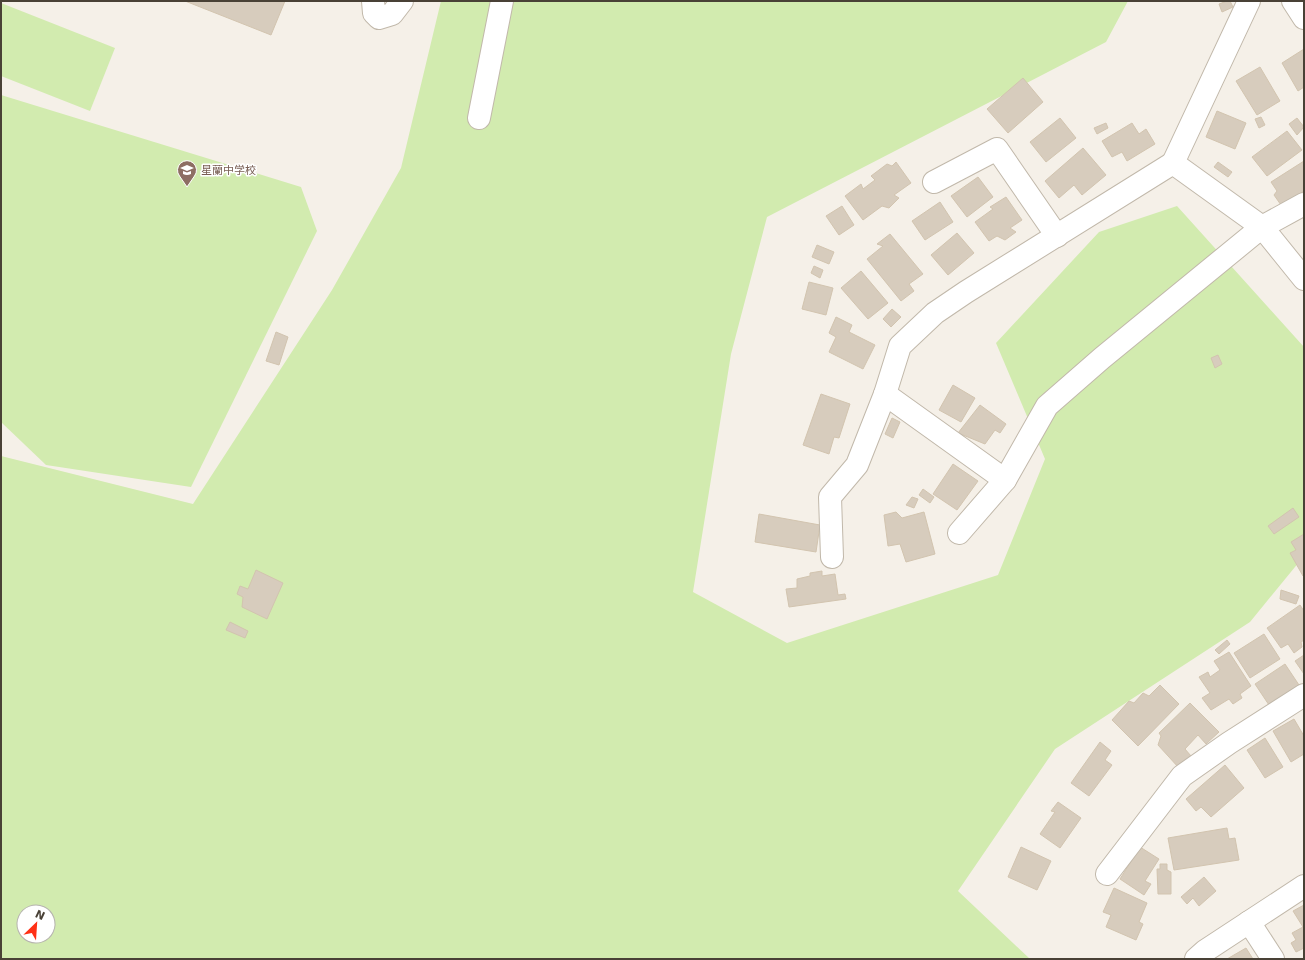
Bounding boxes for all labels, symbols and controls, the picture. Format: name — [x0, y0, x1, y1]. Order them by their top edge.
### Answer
school or university icon: 星蘭中学校 — [176, 159, 198, 187]
place label: 星蘭中学校 — [201, 164, 256, 177]
north arrow — [16, 904, 56, 944]
text: N — [33, 908, 47, 923]

